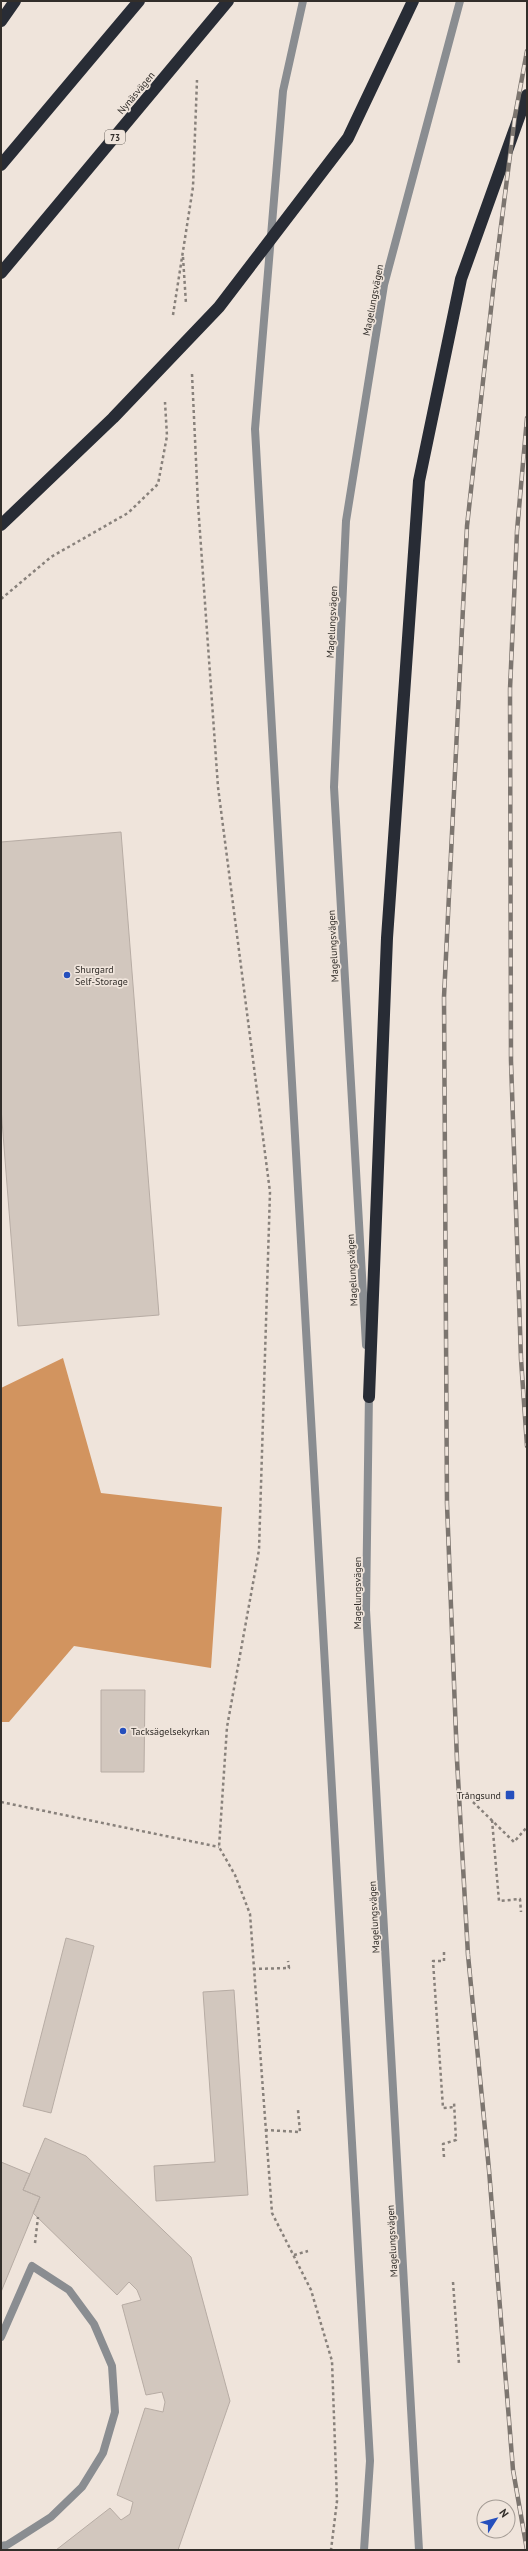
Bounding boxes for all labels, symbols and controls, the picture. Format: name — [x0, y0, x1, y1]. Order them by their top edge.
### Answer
street label: Nynäsvägen — [114, 69, 158, 117]
road number: 73 — [105, 130, 125, 144]
street label: Magelungsvägen — [360, 263, 386, 337]
street label: Magelungsvägen — [324, 586, 340, 658]
street label: Magelungsvägen — [325, 910, 341, 982]
place label: Shurgard Self-Storage — [75, 963, 128, 988]
marker: Shurgard Self-Storage — [62, 970, 72, 980]
street label: Magelungsvägen — [344, 1234, 360, 1306]
street label: Magelungsvägen — [351, 1557, 364, 1629]
place label: Tacksägelsekyrkan — [131, 1725, 210, 1738]
marker: Tacksägelsekyrkan — [118, 1726, 128, 1736]
place label: Trångsund — [457, 1789, 501, 1802]
marker: Trångsund — [504, 1789, 516, 1801]
street label: Magelungsvägen — [366, 1881, 382, 1953]
street label: Magelungsvägen — [384, 2205, 400, 2277]
north arrow — [476, 2499, 516, 2539]
text: N — [496, 2506, 512, 2520]

